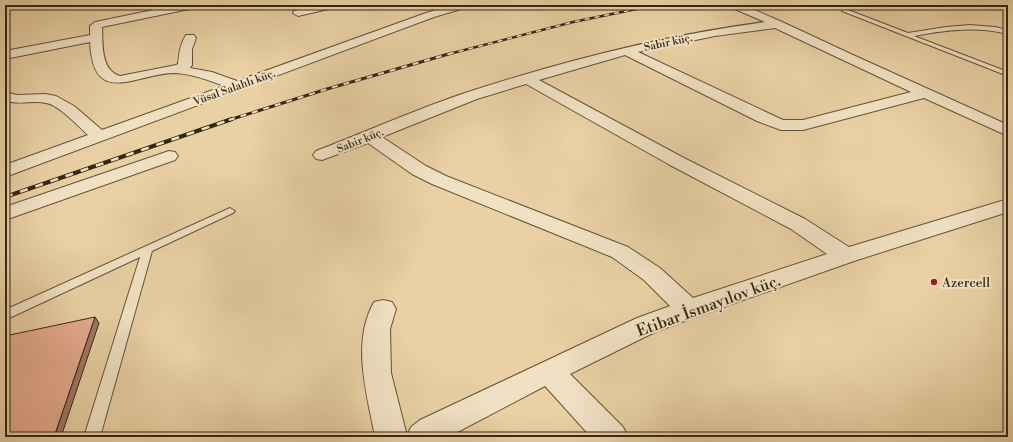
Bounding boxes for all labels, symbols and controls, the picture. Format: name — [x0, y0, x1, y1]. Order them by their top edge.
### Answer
street label: Sabir küç. — [643, 31, 694, 55]
street label: Vüsal Salahlı küç. — [190, 66, 278, 110]
street label: Sabir küç. — [335, 125, 386, 157]
street label: Etibar İsmayılov küç. — [633, 269, 783, 341]
place label: Azercell — [941, 275, 990, 291]
marker: Azercell — [929, 277, 939, 287]

